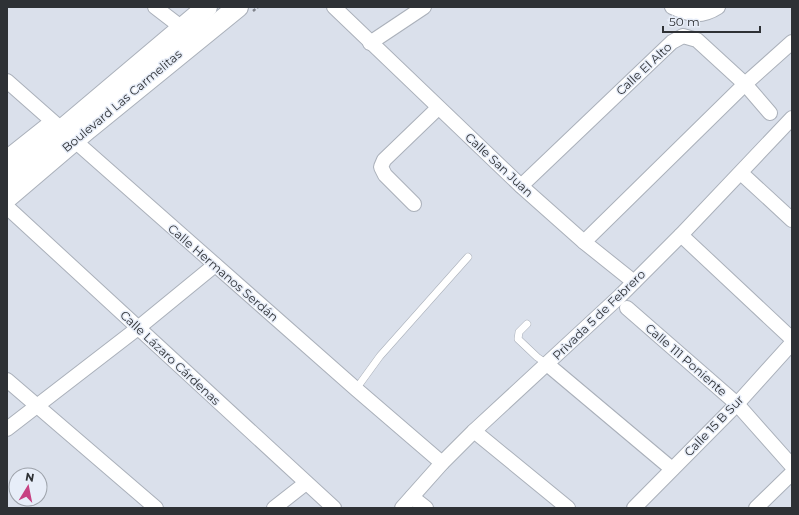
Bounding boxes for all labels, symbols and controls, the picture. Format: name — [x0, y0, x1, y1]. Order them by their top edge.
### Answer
scale bar — [663, 8, 760, 34]
text: 50 m — [669, 14, 700, 29]
street label: Calle El Alto — [613, 39, 675, 98]
street label: Boulevard Las Carmelitas — [59, 46, 185, 155]
street label: Calle San Juan — [462, 129, 536, 200]
street label: Calle Hermanos Serdán — [165, 221, 282, 325]
street label: Privada 5 de Febrero — [549, 266, 648, 363]
street label: Calle Lázaro Cárdenas — [117, 307, 224, 408]
street label: Calle 111 Poniente — [643, 320, 730, 399]
street label: Calle 15 B Sur — [681, 392, 747, 459]
north arrow — [8, 467, 48, 507]
text: N — [24, 469, 35, 485]

